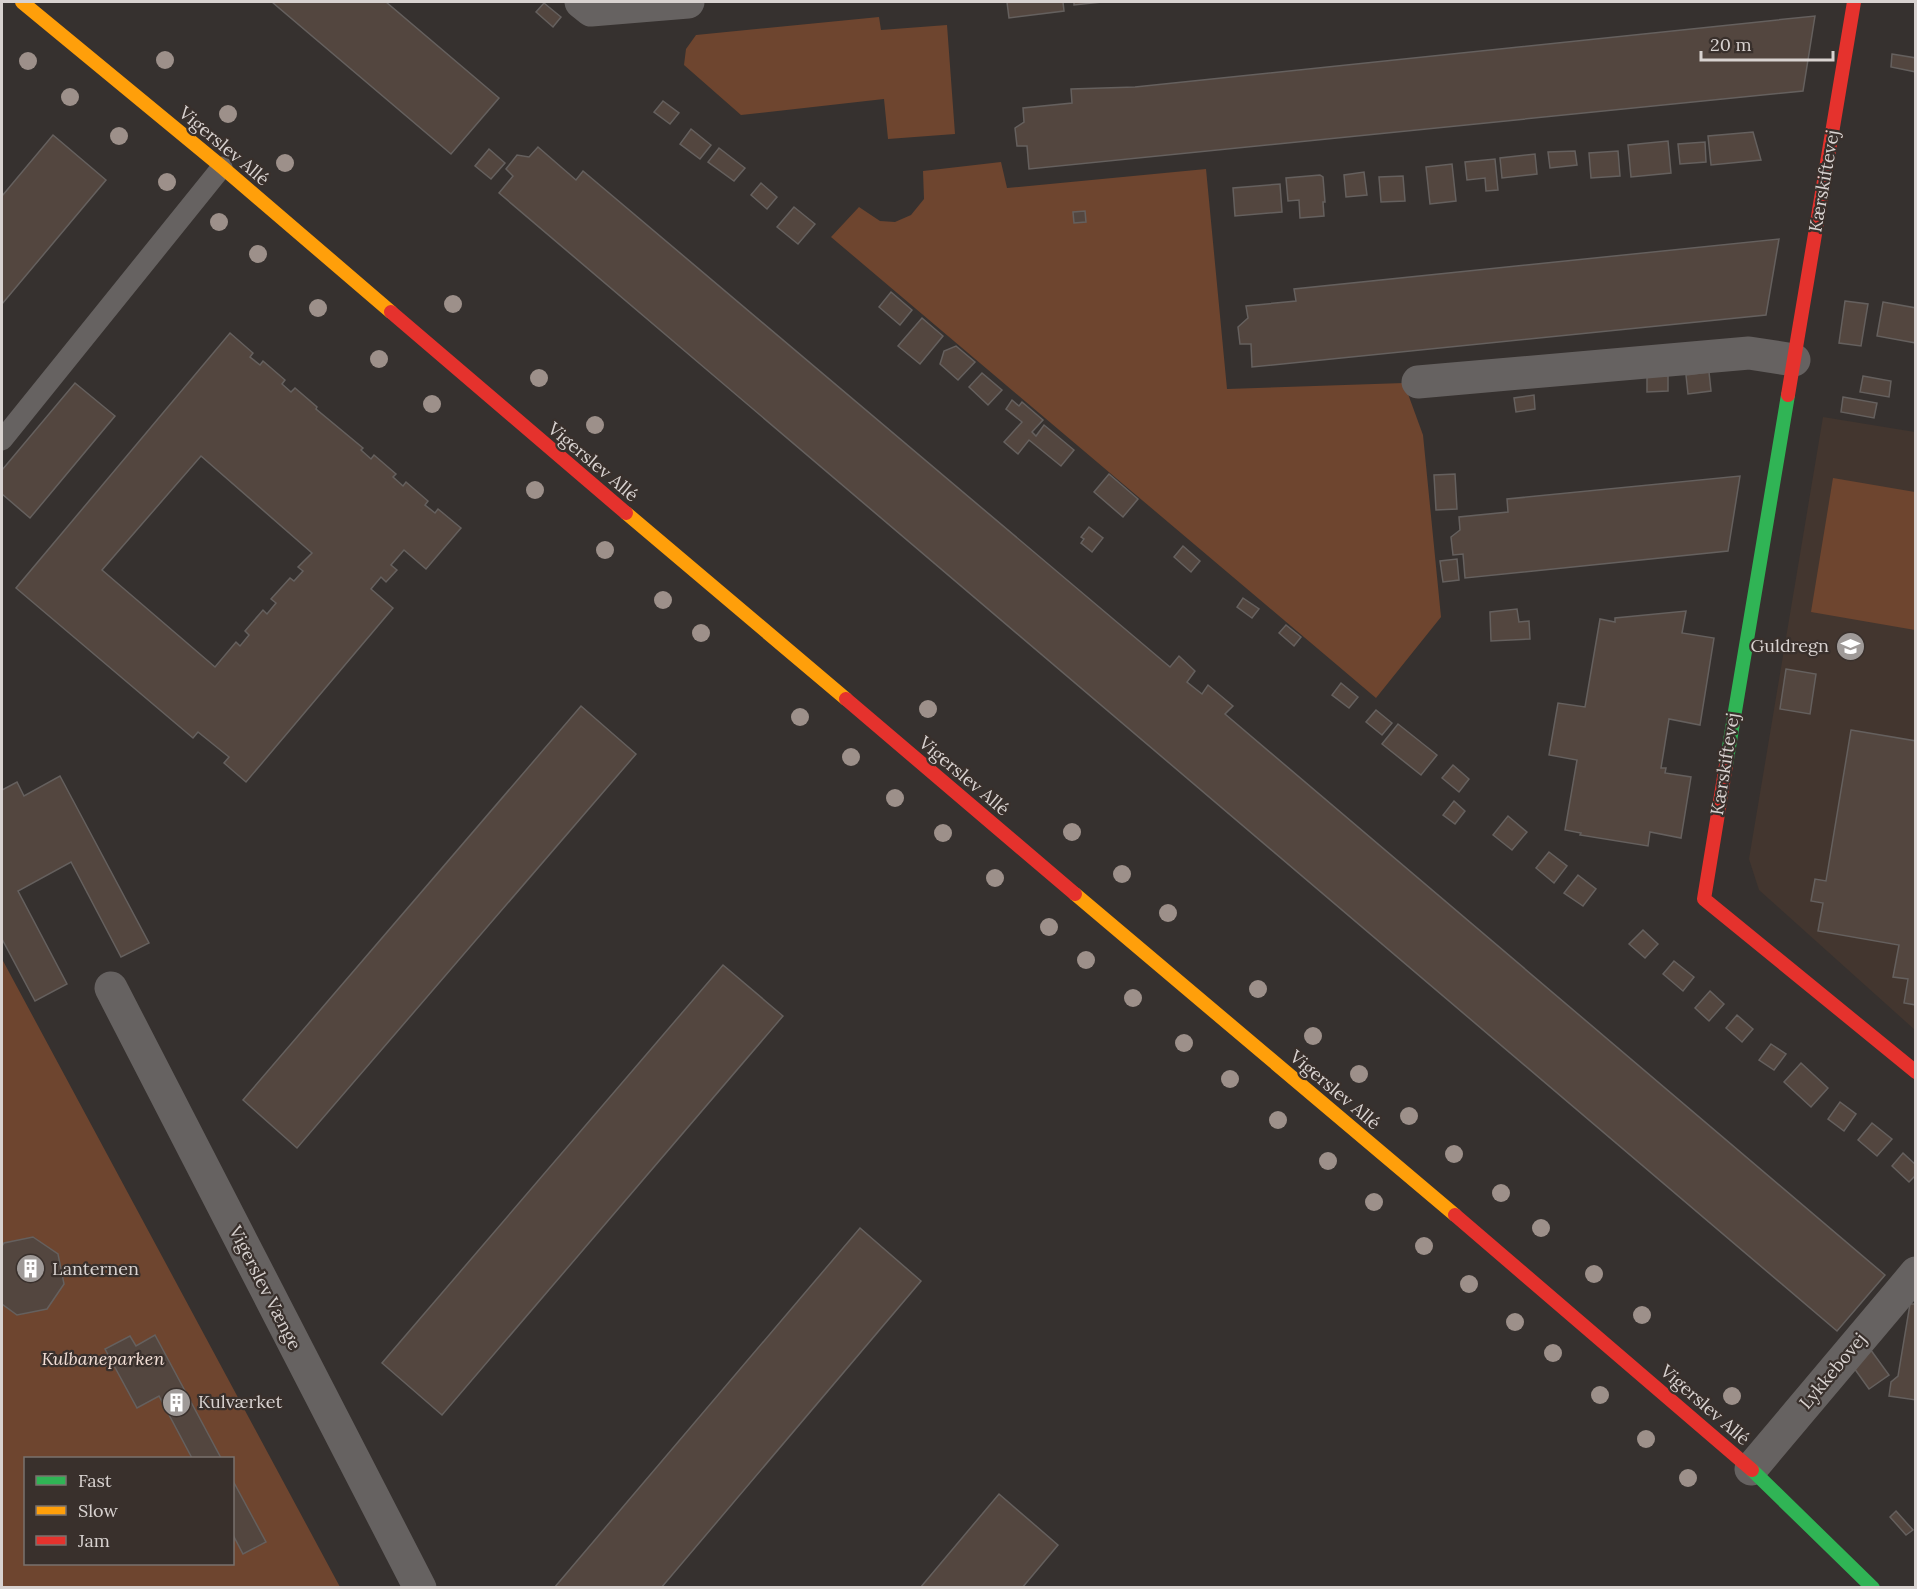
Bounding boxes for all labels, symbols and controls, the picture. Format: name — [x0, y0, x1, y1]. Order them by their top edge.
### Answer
scale bar — [1701, 24, 1833, 62]
text: 20 m — [1710, 33, 1752, 56]
street label: Vigerslev Allé — [173, 100, 275, 190]
street label: Kærskiftevej — [1803, 128, 1844, 234]
street label: Vigerslev Allé — [542, 416, 644, 506]
school or university icon: Guldregn — [1834, 630, 1866, 662]
place label: Guldregn — [1751, 634, 1829, 657]
street label: Kærskiftevej — [1705, 711, 1744, 817]
street label: Vigerslev Allé — [913, 730, 1015, 820]
street label: Vigerslev Allé — [1284, 1044, 1386, 1134]
street label: Vigerslev Vænge — [224, 1221, 307, 1354]
building icon: Lanternen — [15, 1253, 47, 1285]
place label: Lanternen — [52, 1257, 139, 1280]
street label: Lykkebovej — [1794, 1328, 1871, 1414]
park label: Kulbaneparken — [41, 1347, 165, 1370]
street label: Vigerslev Allé — [1655, 1359, 1755, 1450]
building icon: Kulværket — [161, 1386, 193, 1418]
place label: Kulværket — [198, 1390, 282, 1413]
legend — [24, 1457, 234, 1565]
text: Fast — [78, 1469, 112, 1492]
text: Slow — [78, 1499, 118, 1522]
text: Jam — [77, 1529, 110, 1552]

